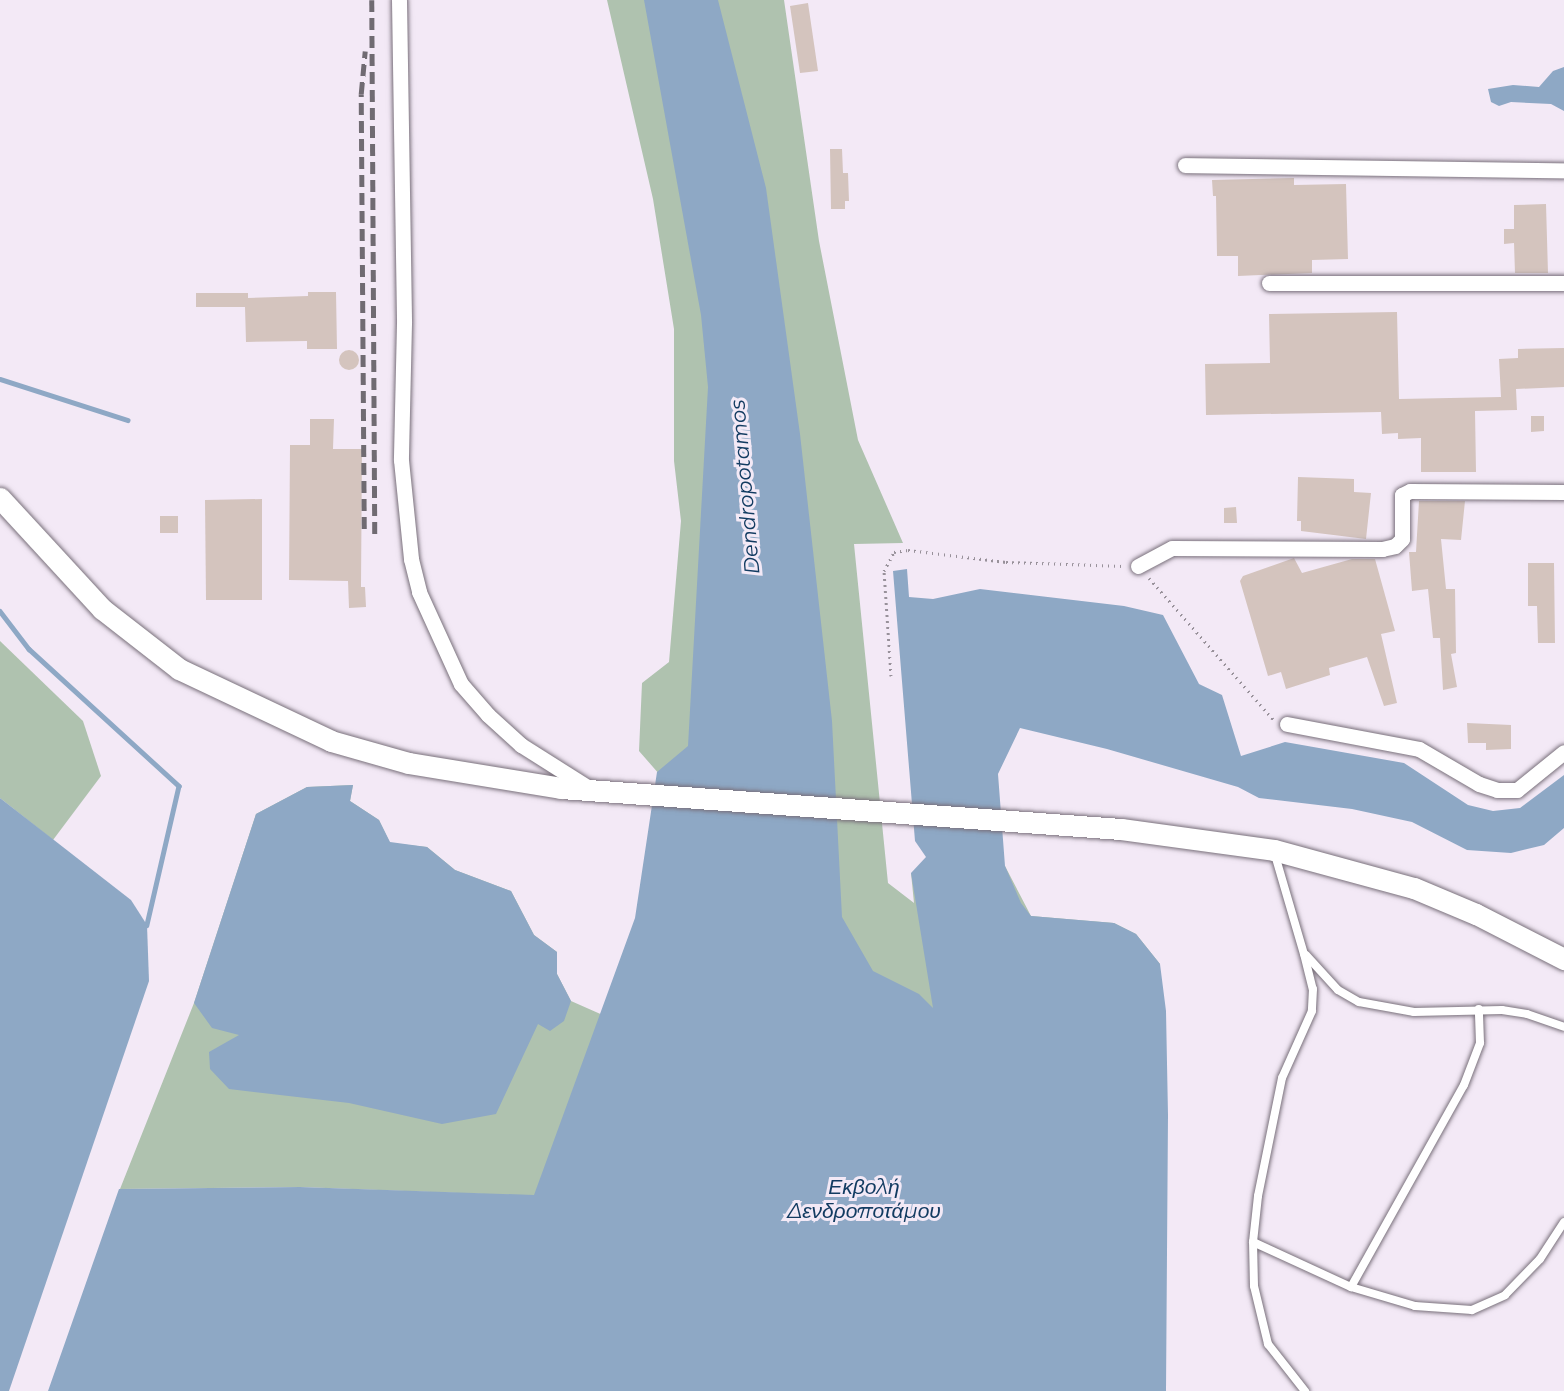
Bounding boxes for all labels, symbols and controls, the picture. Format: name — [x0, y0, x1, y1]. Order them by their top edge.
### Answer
water label: Dendropotamos — [725, 399, 765, 575]
water label: Εκβολή Δενδροποτάμου — [787, 1174, 941, 1224]

